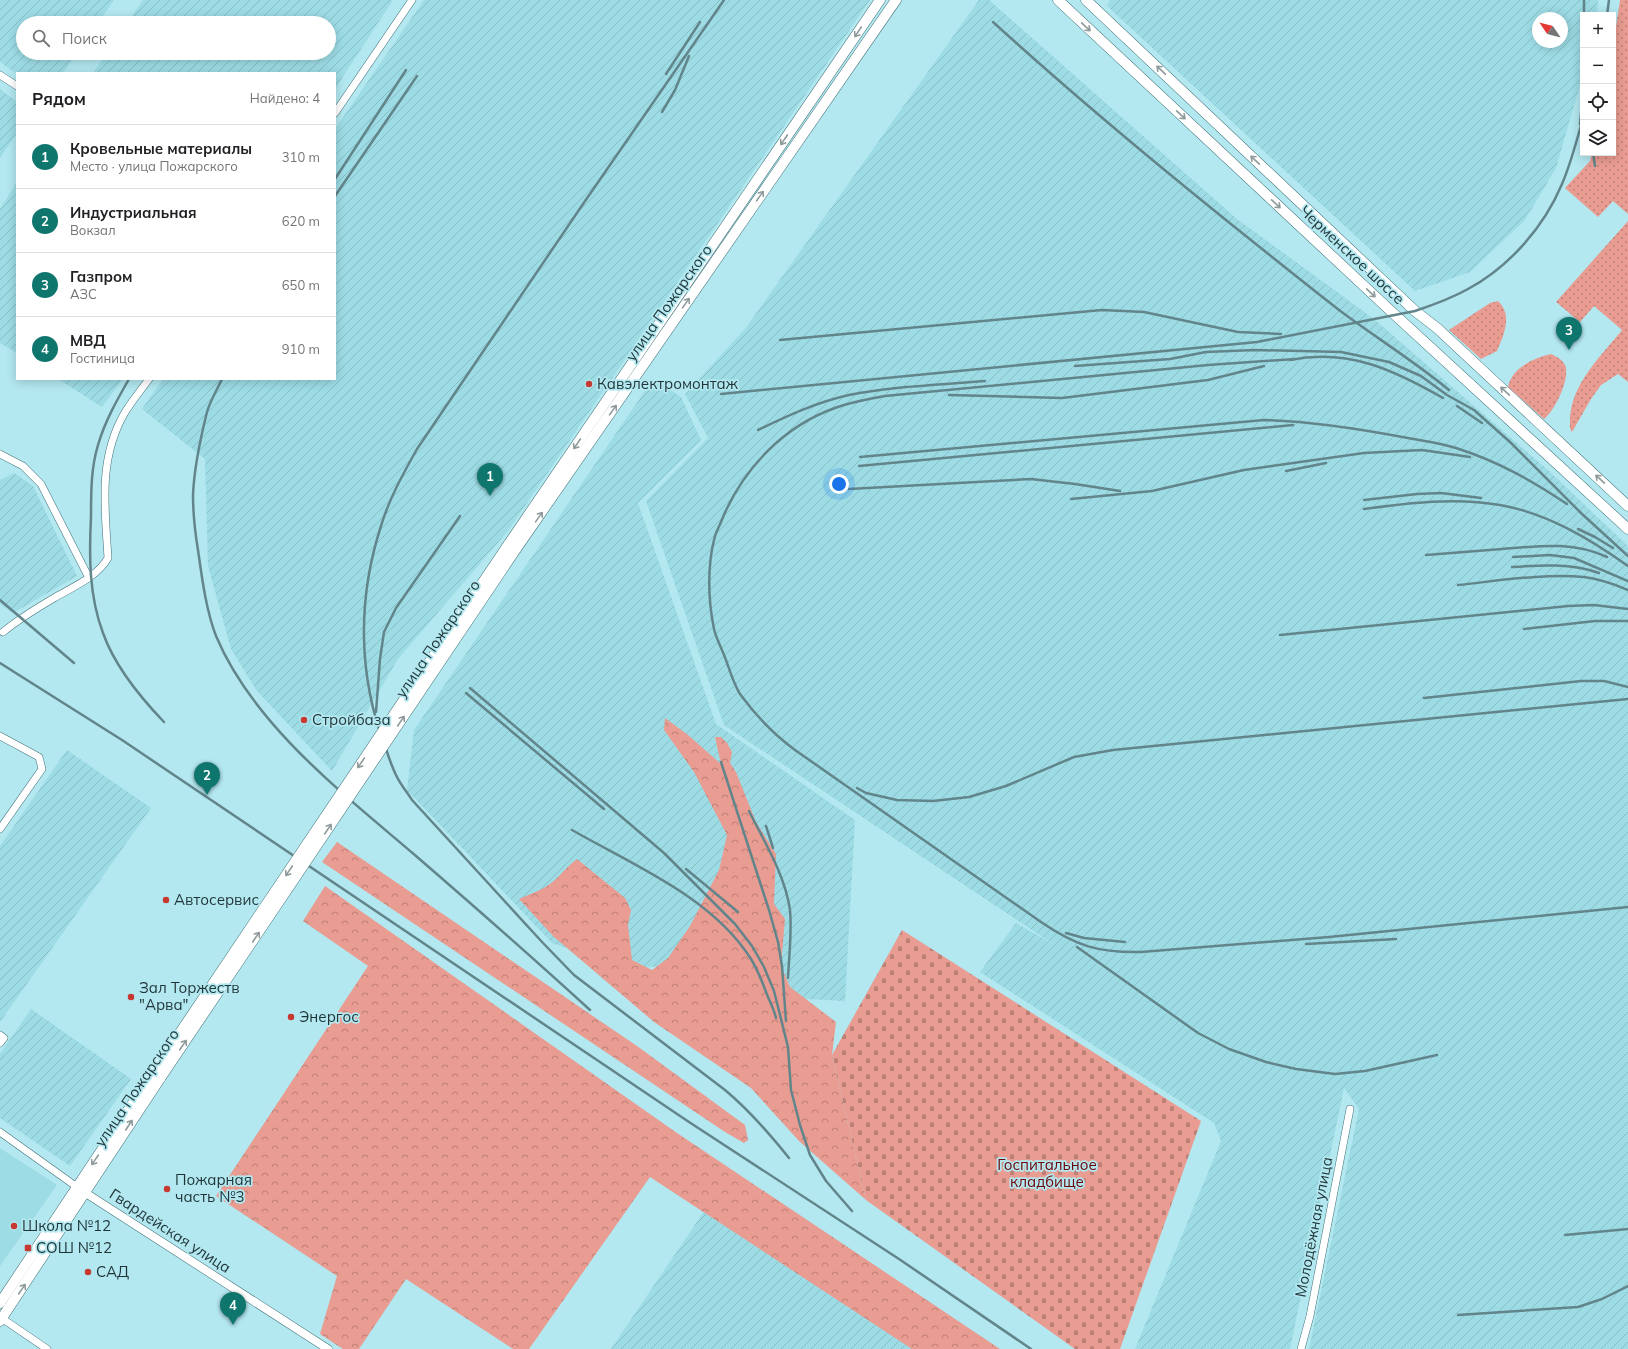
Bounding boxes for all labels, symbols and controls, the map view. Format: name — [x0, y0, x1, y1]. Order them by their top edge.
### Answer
north arrow — [1532, 12, 1568, 48]
map controls — [1580, 12, 1616, 156]
button: + — [1580, 12, 1616, 48]
search box — [16, 16, 336, 60]
one-way arrow — [1081, 22, 1091, 31]
one-way arrow — [854, 26, 862, 37]
icon: search — [30, 27, 52, 49]
text: Поиск — [62, 29, 107, 48]
button: − — [1580, 48, 1616, 84]
one-way arrow — [1156, 66, 1166, 75]
button: locate — [1580, 84, 1616, 120]
text: Рядом — [32, 88, 86, 109]
text: Найдено: 4 — [250, 90, 320, 106]
one-way arrow — [1176, 111, 1186, 120]
button: layers — [1580, 120, 1616, 156]
one-way arrow — [780, 134, 789, 145]
text: Кровельные материалы — [70, 139, 252, 158]
text: 1 — [41, 149, 49, 165]
text: 310 m — [282, 149, 320, 165]
one-way arrow — [1250, 155, 1260, 164]
text: Место · улица Пожарского — [70, 158, 238, 174]
one-way arrow — [756, 191, 764, 202]
one-way arrow — [1271, 199, 1281, 209]
street label: Черменское шоссе — [1296, 201, 1409, 308]
text: Индустриальная — [70, 203, 197, 222]
text: 2 — [41, 213, 49, 229]
text: 620 m — [282, 213, 320, 229]
text: Вокзал — [70, 222, 116, 238]
street label: улица Пожарского — [621, 241, 716, 365]
text: Газпром — [70, 267, 133, 286]
text: 3 — [41, 277, 49, 293]
text: 650 m — [282, 277, 320, 293]
text: АЗС — [70, 286, 97, 302]
one-way arrow — [1366, 288, 1376, 298]
one-way arrow — [683, 297, 691, 309]
pin: 3 — [1556, 317, 1582, 350]
text: МВД — [70, 331, 106, 350]
text: 4 — [41, 341, 49, 357]
text: 910 m — [282, 341, 320, 357]
text: Гостиница — [70, 350, 135, 366]
place label: Кавэлектромонтаж — [597, 374, 739, 393]
marker: Кавэлектромонтаж — [584, 379, 594, 389]
one-way arrow — [1499, 386, 1510, 395]
one-way arrow — [609, 405, 617, 416]
one-way arrow — [573, 438, 581, 449]
pin: 1 — [477, 463, 503, 496]
your location — [829, 474, 849, 494]
one-way arrow — [1594, 475, 1605, 484]
one-way arrow — [535, 512, 543, 523]
street label: улица Пожарского — [391, 576, 484, 701]
place label: Стройбаза — [312, 710, 391, 729]
marker: Стройбаза — [299, 715, 309, 725]
one-way arrow — [397, 716, 405, 727]
one-way arrow — [357, 758, 365, 769]
pin: 2 — [194, 762, 220, 795]
one-way arrow — [324, 824, 332, 835]
one-way arrow — [285, 865, 293, 876]
place label: Автосервис — [174, 890, 259, 909]
marker: Автосервис — [161, 895, 171, 905]
one-way arrow — [252, 931, 260, 943]
place label: Зал Торжеств "Арва" — [139, 978, 240, 1014]
marker: Зал Торжеств "Арва" — [126, 992, 136, 1002]
place label: Энергос — [299, 1007, 359, 1026]
marker: Энергос — [286, 1012, 296, 1022]
street label: улица Пожарского — [90, 1025, 183, 1150]
one-way arrow — [179, 1039, 187, 1050]
one-way arrow — [125, 1120, 134, 1131]
one-way arrow — [90, 1155, 99, 1166]
park label: Госпитальное кладбище — [997, 1155, 1097, 1191]
street label: Молодёжная улица — [1291, 1155, 1336, 1299]
place label: Пожарная часть №3 — [175, 1170, 252, 1206]
street label: Гвардейская улица — [106, 1184, 235, 1277]
marker: Пожарная часть №3 — [162, 1184, 172, 1194]
place label: Школа №12 — [22, 1216, 111, 1235]
marker: Школа №12 — [9, 1221, 19, 1231]
place label: СОШ №12 — [36, 1238, 112, 1257]
marker: СОШ №12 — [23, 1243, 33, 1253]
place label: САД — [96, 1262, 129, 1281]
marker: САД — [83, 1267, 93, 1277]
one-way arrow — [17, 1283, 26, 1294]
pin: 4 — [220, 1292, 246, 1325]

